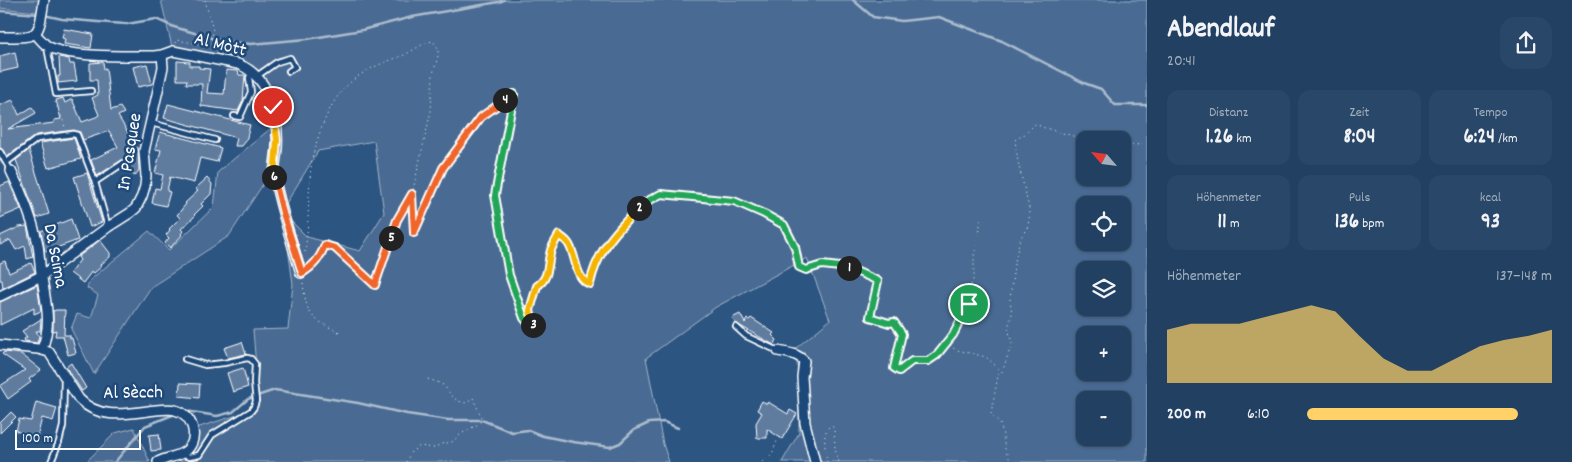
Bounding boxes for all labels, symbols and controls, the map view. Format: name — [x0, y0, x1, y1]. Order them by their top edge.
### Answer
text: Abendlauf — [1167, 11, 1275, 51]
button: share — [1500, 17, 1552, 69]
street label: Al Mòtt — [191, 27, 249, 65]
text: 20:41 — [1167, 50, 1196, 73]
pin — [252, 86, 294, 128]
pin: 4 — [492, 88, 518, 112]
text: 4 — [503, 90, 508, 110]
icon: check — [259, 93, 287, 121]
text: Distanz — [1209, 103, 1248, 123]
text: Zeit — [1349, 103, 1370, 123]
text: Tempo — [1473, 103, 1508, 123]
street label: In Pasquee — [112, 111, 150, 193]
text: 1.26 — [1205, 123, 1233, 153]
text: 8:04 — [1343, 123, 1376, 153]
text: 6:24 — [1463, 123, 1495, 153]
text: km — [1233, 129, 1252, 149]
text: /km — [1495, 129, 1518, 149]
north arrow — [1076, 131, 1131, 186]
map controls — [1076, 131, 1131, 446]
pin: 6 — [262, 164, 286, 190]
text: 6 — [271, 167, 278, 187]
text: Höhenmeter — [1196, 188, 1261, 208]
text: Puls — [1349, 188, 1370, 208]
text: kcal — [1480, 188, 1501, 208]
pin: 2 — [626, 196, 652, 220]
button: locate — [1076, 196, 1131, 251]
text: 2 — [636, 198, 643, 218]
text: 11 — [1217, 208, 1227, 238]
text: 136 — [1335, 208, 1359, 238]
text: 93 — [1481, 208, 1500, 238]
text: m — [1227, 214, 1240, 234]
text: bpm — [1359, 214, 1384, 234]
street label: Da Scima — [35, 222, 74, 291]
pin: 5 — [378, 226, 404, 250]
text: 5 — [388, 228, 395, 248]
pin: 1 — [836, 256, 862, 280]
text: 1 — [848, 258, 851, 278]
button: layers — [1076, 261, 1131, 316]
text: Höhenmeter — [1167, 265, 1241, 288]
text: 137–148 m — [1496, 265, 1552, 288]
pin — [948, 283, 990, 325]
icon: arrive — [955, 290, 983, 318]
pin: 3 — [520, 312, 546, 338]
text: 3 — [530, 315, 537, 335]
button: + — [1076, 326, 1131, 381]
street label: Al Sècch — [103, 380, 163, 408]
button: − — [1076, 391, 1131, 446]
text: 200 m — [1167, 403, 1206, 426]
text: 6:10 — [1247, 403, 1270, 426]
scale bar — [15, 427, 141, 450]
text: 100 m — [22, 429, 53, 449]

